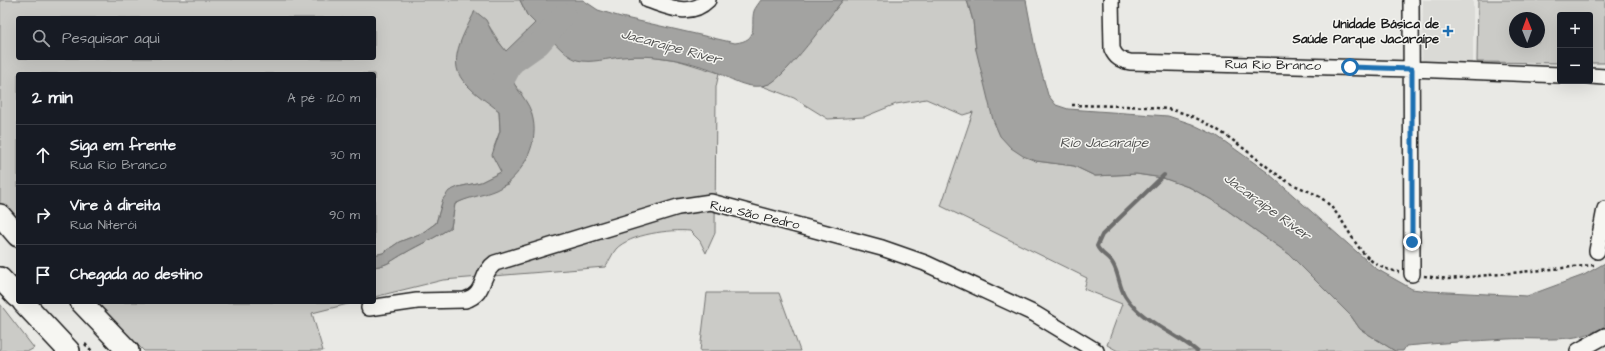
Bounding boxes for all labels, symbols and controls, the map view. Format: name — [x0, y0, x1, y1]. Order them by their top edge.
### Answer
north arrow — [1509, 12, 1545, 48]
map controls — [1557, 12, 1593, 84]
button: + — [1557, 12, 1593, 48]
place label: Unidade Básica de Saúde Parque Jacaraípe — [1292, 15, 1439, 49]
search box — [16, 16, 376, 60]
water label: Jacaraípe River — [619, 24, 725, 70]
marker: Unidade Básica de Saúde Parque Jacaraípe — [1442, 25, 1454, 37]
icon: search — [30, 27, 52, 49]
text: Pesquisar aqui — [62, 28, 159, 49]
button: − — [1557, 48, 1593, 84]
street label: Rua Rio Branco — [1225, 55, 1322, 75]
route start — [1341, 58, 1359, 76]
text: 2 min — [32, 86, 73, 110]
text: A pé · 120 m — [287, 89, 360, 107]
water label: Rio Jacaraípe — [1060, 133, 1150, 153]
text: Siga em frente — [70, 135, 176, 156]
icon: ahead — [32, 144, 54, 166]
text: 30 m — [330, 146, 360, 164]
text: Rua Rio Branco — [70, 156, 167, 174]
water label: Jacaraípe River — [1219, 169, 1316, 246]
text: Vire à direita — [70, 195, 160, 216]
street label: Rua São Pedro — [708, 196, 802, 234]
icon: right — [32, 204, 54, 226]
text: 90 m — [329, 206, 360, 224]
text: Rua Niterói — [70, 216, 137, 234]
route end — [1403, 233, 1421, 251]
icon: arrive — [32, 264, 54, 286]
text: Chegada ao destino — [70, 264, 203, 285]

